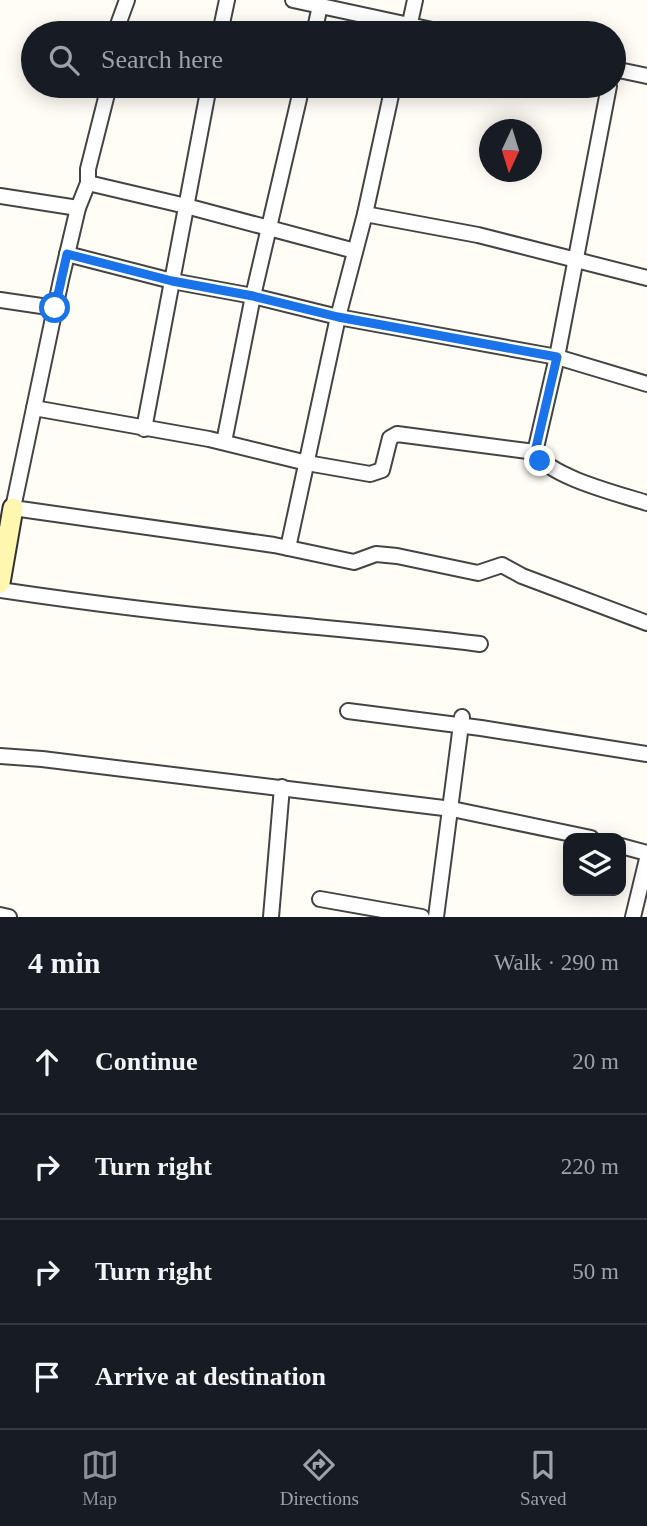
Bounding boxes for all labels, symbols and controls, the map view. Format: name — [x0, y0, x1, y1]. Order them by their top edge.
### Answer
search box — [21, 21, 626, 98]
icon: search — [45, 41, 83, 79]
text: Search here — [101, 45, 223, 74]
north arrow — [479, 119, 542, 182]
route start — [39, 292, 70, 323]
route end — [524, 445, 555, 476]
map controls — [563, 833, 626, 896]
button: layers — [563, 833, 626, 896]
text: 4 min — [28, 946, 101, 979]
text: Walk · 290 m — [494, 950, 619, 975]
icon: ahead — [28, 1043, 66, 1081]
text: Continue — [95, 1047, 198, 1076]
text: 20 m — [572, 1049, 619, 1074]
icon: right — [28, 1148, 66, 1186]
text: Turn right — [95, 1152, 212, 1181]
text: 220 m — [561, 1154, 619, 1179]
icon: right — [28, 1253, 66, 1291]
text: Turn right — [95, 1257, 212, 1286]
text: 50 m — [572, 1259, 619, 1284]
icon: arrive — [28, 1358, 66, 1396]
text: Arrive at destination — [95, 1362, 326, 1391]
tab: Map — [81, 1446, 119, 1510]
tab: Directions — [280, 1446, 359, 1510]
tab: Saved — [520, 1446, 566, 1510]

